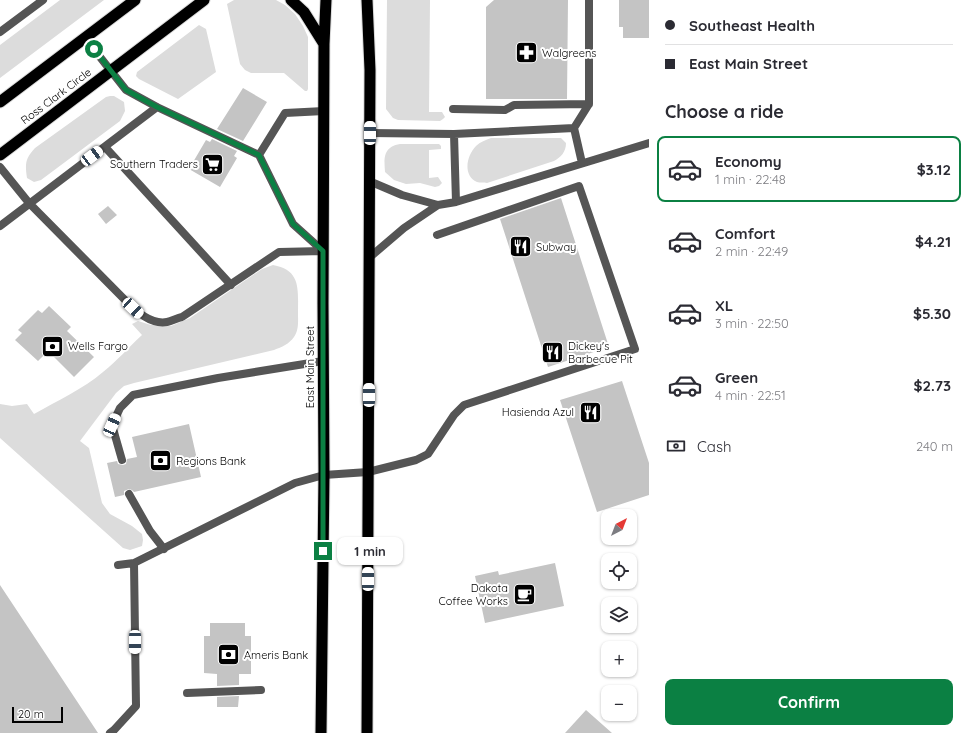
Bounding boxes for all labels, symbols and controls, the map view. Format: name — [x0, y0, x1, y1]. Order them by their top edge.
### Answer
text: Southeast Health — [689, 16, 815, 35]
route start — [85, 40, 103, 58]
pharmacy icon: Walgreens — [514, 40, 540, 66]
place label: Walgreens — [542, 46, 596, 60]
text: East Main Street — [689, 54, 808, 73]
street label: Ross Clark Circle — [18, 65, 94, 127]
text: Choose a ride — [665, 100, 784, 123]
car — [364, 121, 376, 145]
car — [79, 144, 105, 168]
supermarket icon: Southern Traders — [200, 151, 226, 177]
icon: car — [667, 151, 703, 187]
text: Economy — [715, 152, 782, 171]
place label: Southern Traders — [110, 157, 198, 171]
text: $3.12 — [917, 160, 951, 179]
text: 1 min · 22:48 — [715, 171, 786, 187]
icon: car — [667, 223, 703, 259]
text: Comfort — [715, 224, 776, 243]
text: $4.21 — [915, 232, 951, 251]
restaurant icon: Subway — [508, 234, 534, 260]
place label: Subway — [536, 240, 576, 254]
text: 2 min · 22:49 — [715, 243, 788, 259]
car — [120, 295, 146, 321]
icon: car — [667, 295, 703, 331]
text: XL — [715, 296, 733, 315]
text: $5.30 — [913, 304, 951, 323]
text: 3 min · 22:50 — [715, 315, 789, 331]
street label: East Main Street — [303, 326, 317, 408]
bank icon: Wells Fargo — [39, 333, 65, 359]
place label: Wells Fargo — [68, 339, 128, 353]
restaurant icon: Dickey's Barbecue Pit — [539, 339, 565, 365]
place label: Dickey's Barbecue Pit — [568, 339, 633, 366]
icon: car — [667, 367, 703, 403]
text: Green — [715, 368, 758, 387]
text: $2.73 — [913, 376, 951, 395]
car — [363, 383, 375, 407]
text: 4 min · 22:51 — [715, 387, 786, 403]
restaurant icon: Hasienda Azul — [577, 399, 603, 425]
place label: Hasienda Azul — [502, 405, 574, 419]
car — [102, 412, 122, 438]
icon: cash — [665, 435, 687, 457]
text: Cash — [697, 437, 731, 456]
text: 240 m — [916, 438, 953, 454]
bank icon: Regions Bank — [147, 448, 173, 474]
place label: Regions Bank — [176, 454, 246, 468]
north arrow — [601, 509, 637, 545]
map controls — [601, 509, 637, 721]
callout: 1 min — [337, 537, 403, 565]
route end — [314, 542, 332, 560]
text: 1 min — [354, 543, 386, 559]
button: locate — [601, 553, 637, 589]
car — [362, 567, 374, 591]
place label: Dakota Coffee Works — [438, 581, 508, 608]
cafe icon: Dakota Coffee Works — [511, 581, 537, 607]
button: layers — [601, 597, 637, 633]
car — [129, 630, 141, 654]
button: + — [601, 641, 637, 677]
bank icon: Ameris Bank — [215, 642, 241, 668]
place label: Ameris Bank — [244, 648, 308, 662]
button: Confirm — [665, 679, 953, 725]
button: − — [601, 685, 637, 721]
scale bar — [12, 705, 63, 724]
text: 20 m — [18, 707, 44, 721]

